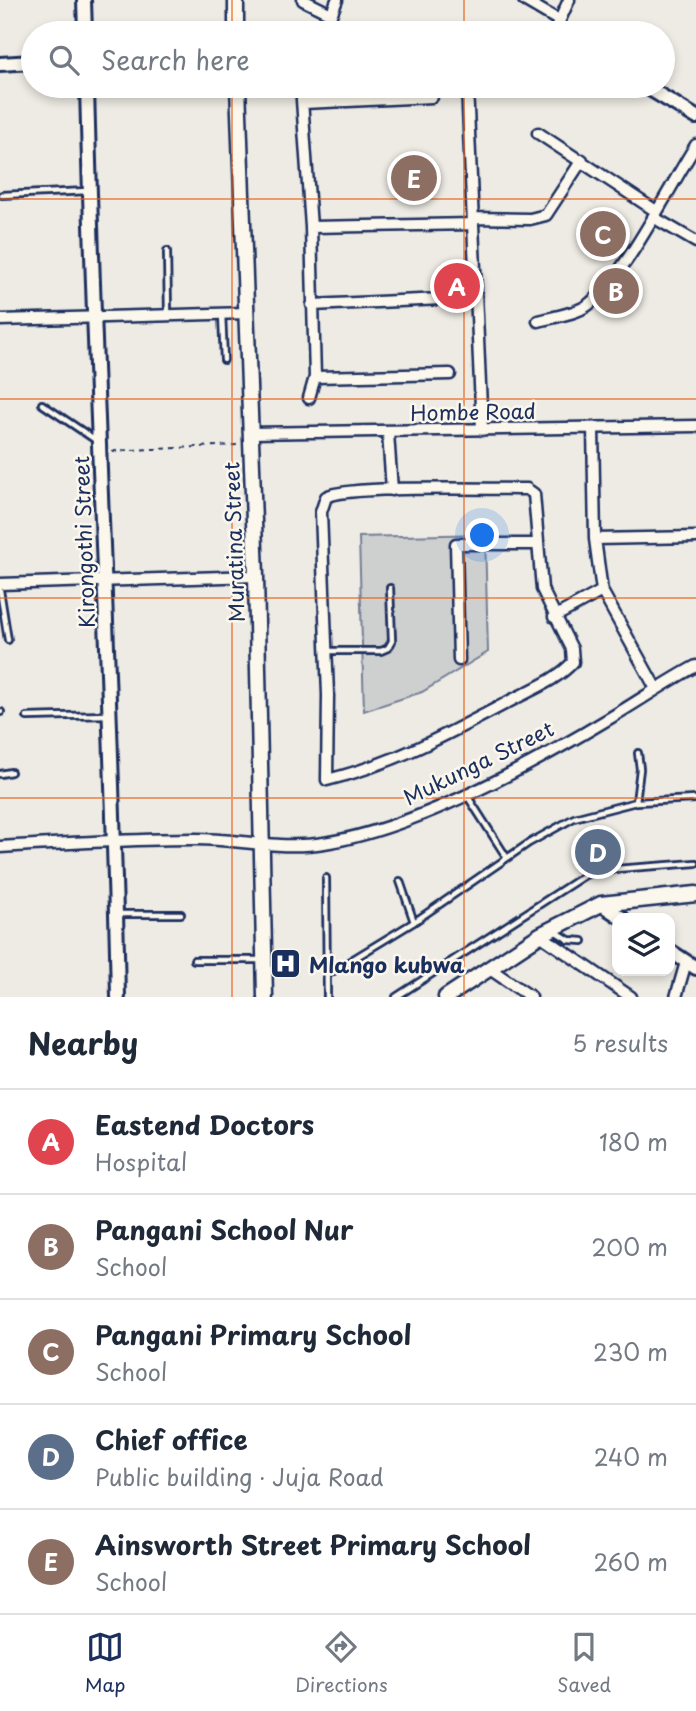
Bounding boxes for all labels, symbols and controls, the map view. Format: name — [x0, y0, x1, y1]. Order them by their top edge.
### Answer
search box — [21, 21, 675, 98]
text: Search here — [101, 40, 250, 79]
icon: search — [45, 41, 83, 79]
pin: E — [391, 152, 437, 204]
pin: C — [580, 208, 626, 260]
pin: A — [434, 260, 480, 312]
pin: B — [593, 265, 639, 317]
street label: Hombe Road — [410, 394, 536, 428]
street label: Kirongothi Street — [64, 455, 102, 629]
street label: Muratina Street — [214, 461, 252, 623]
your location — [465, 518, 499, 552]
street label: Mukunga Street — [397, 712, 559, 812]
pin: D — [575, 826, 621, 878]
map controls — [612, 913, 675, 976]
button: layers — [612, 913, 675, 976]
hospital icon: Mlango kubwa — [269, 947, 303, 981]
place label: Mlango kubwa — [309, 948, 465, 980]
text: Nearby — [28, 1020, 138, 1065]
text: 5 results — [572, 1025, 668, 1060]
text: Eastend Doctors — [95, 1105, 314, 1144]
text: A — [42, 1124, 60, 1159]
text: 180 m — [599, 1124, 668, 1159]
text: Hospital — [95, 1144, 187, 1179]
text: Pangani School Nur — [95, 1210, 354, 1249]
text: B — [43, 1229, 59, 1264]
text: 200 m — [591, 1229, 668, 1264]
text: School — [95, 1249, 167, 1284]
text: Pangani Primary School — [95, 1315, 411, 1354]
text: C — [42, 1334, 60, 1369]
text: 230 m — [593, 1334, 668, 1369]
text: School — [95, 1354, 167, 1389]
text: Chief office — [95, 1420, 248, 1459]
text: D — [42, 1439, 60, 1474]
text: 240 m — [594, 1439, 668, 1474]
text: Public building · Juja Road — [95, 1459, 384, 1494]
text: Ainsworth Street Primary School — [95, 1525, 531, 1564]
text: E — [44, 1544, 58, 1579]
text: 260 m — [593, 1544, 668, 1579]
text: School — [95, 1564, 167, 1599]
tab: Map — [85, 1628, 125, 1698]
tab: Directions — [295, 1628, 388, 1698]
tab: Saved — [557, 1628, 611, 1698]

